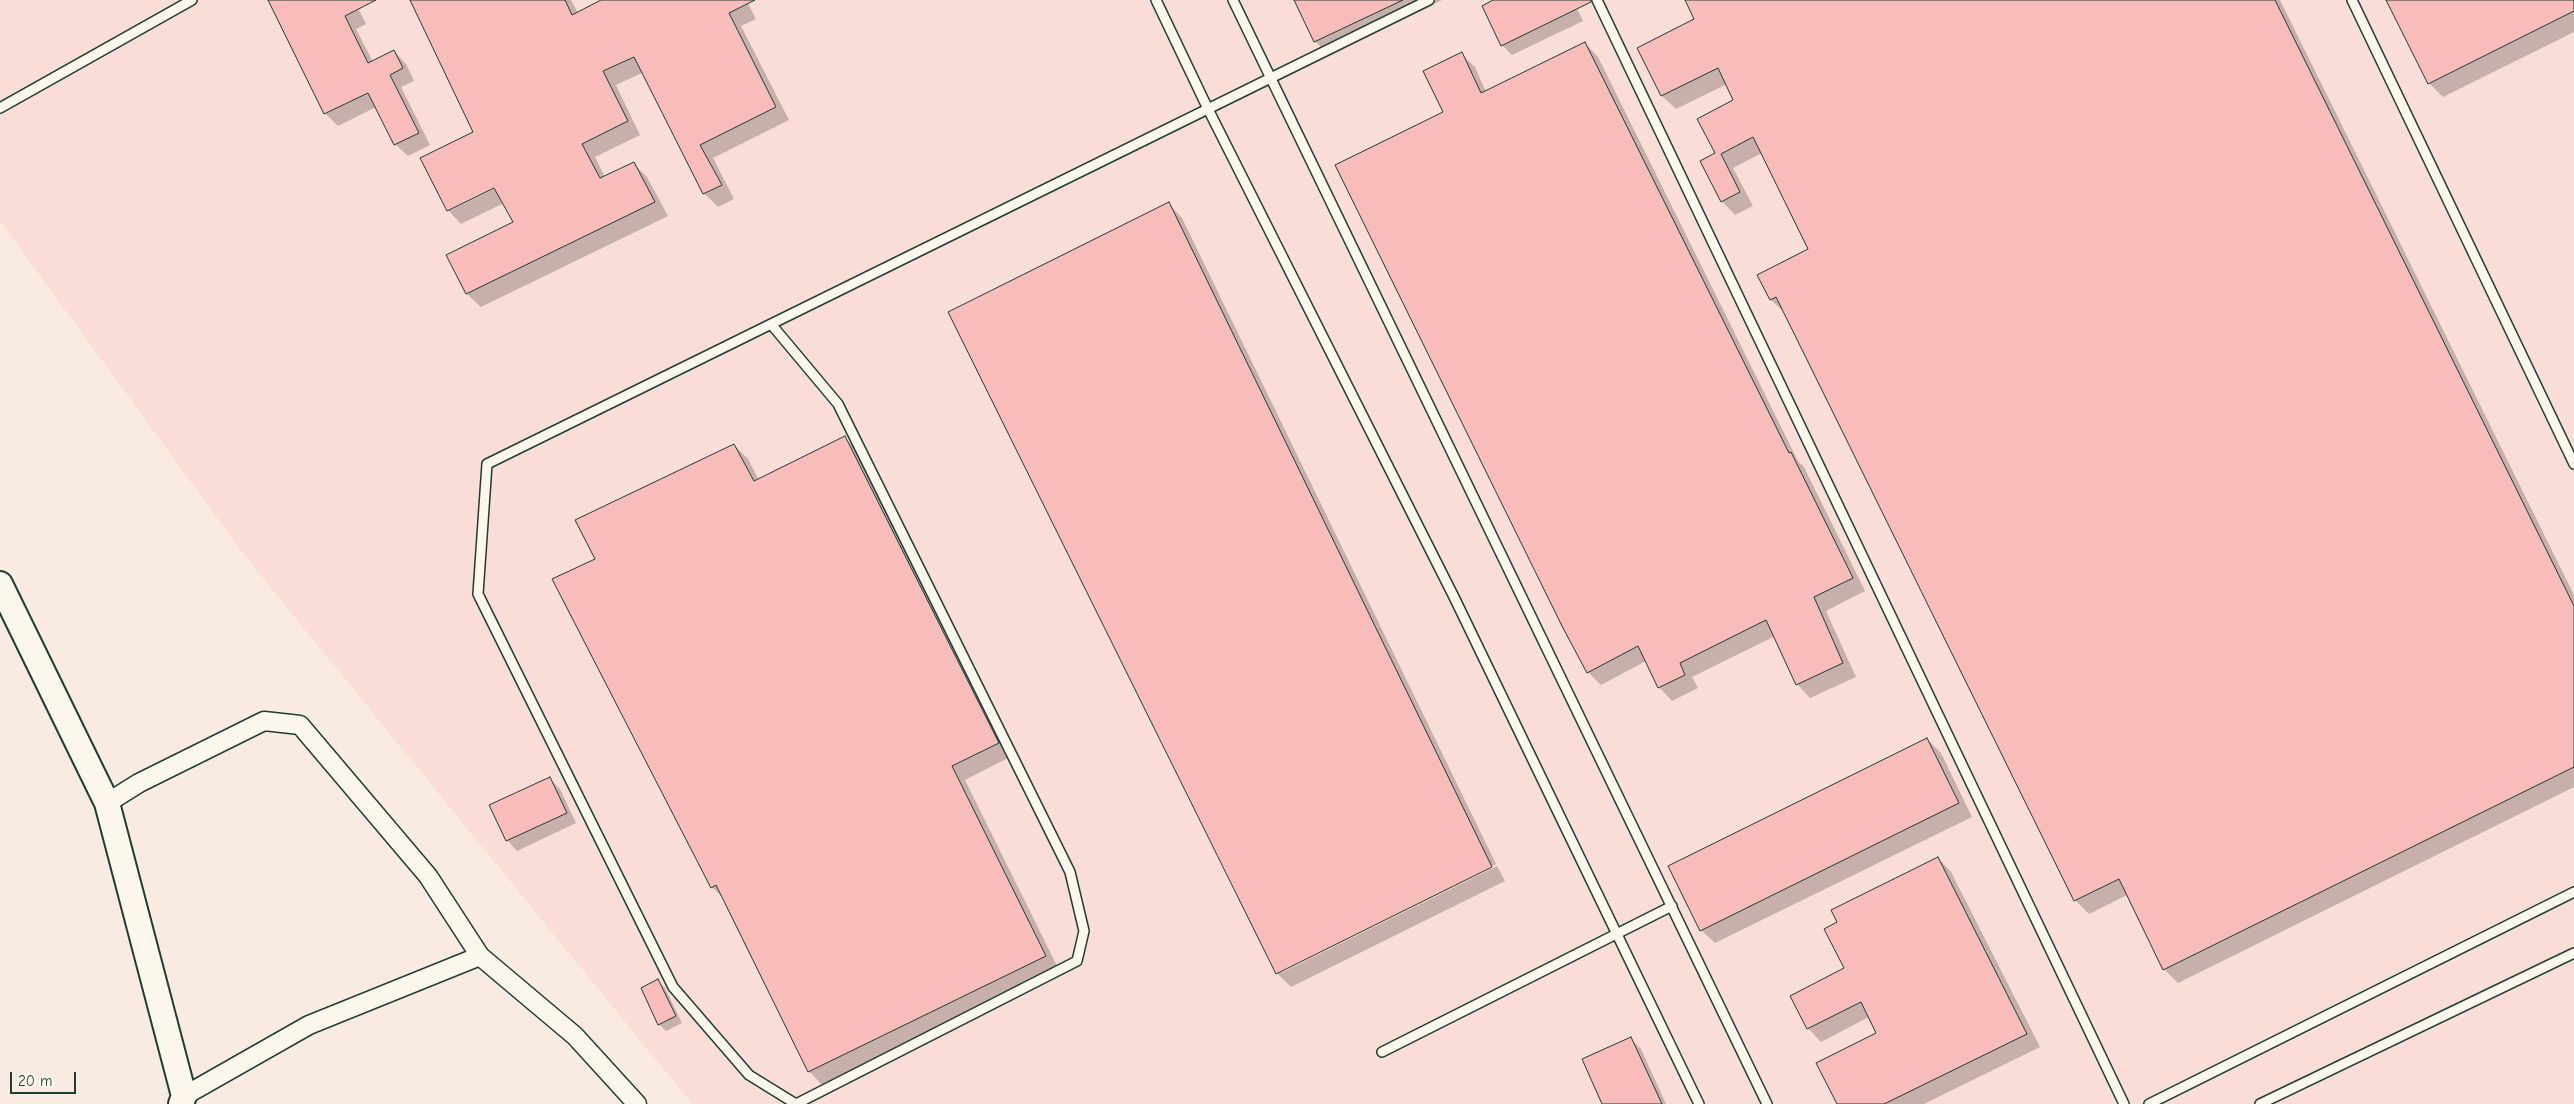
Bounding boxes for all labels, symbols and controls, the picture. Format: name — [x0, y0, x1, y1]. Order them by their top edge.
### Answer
scale bar — [12, 1062, 79, 1094]
text: 20 m — [18, 1072, 52, 1090]

